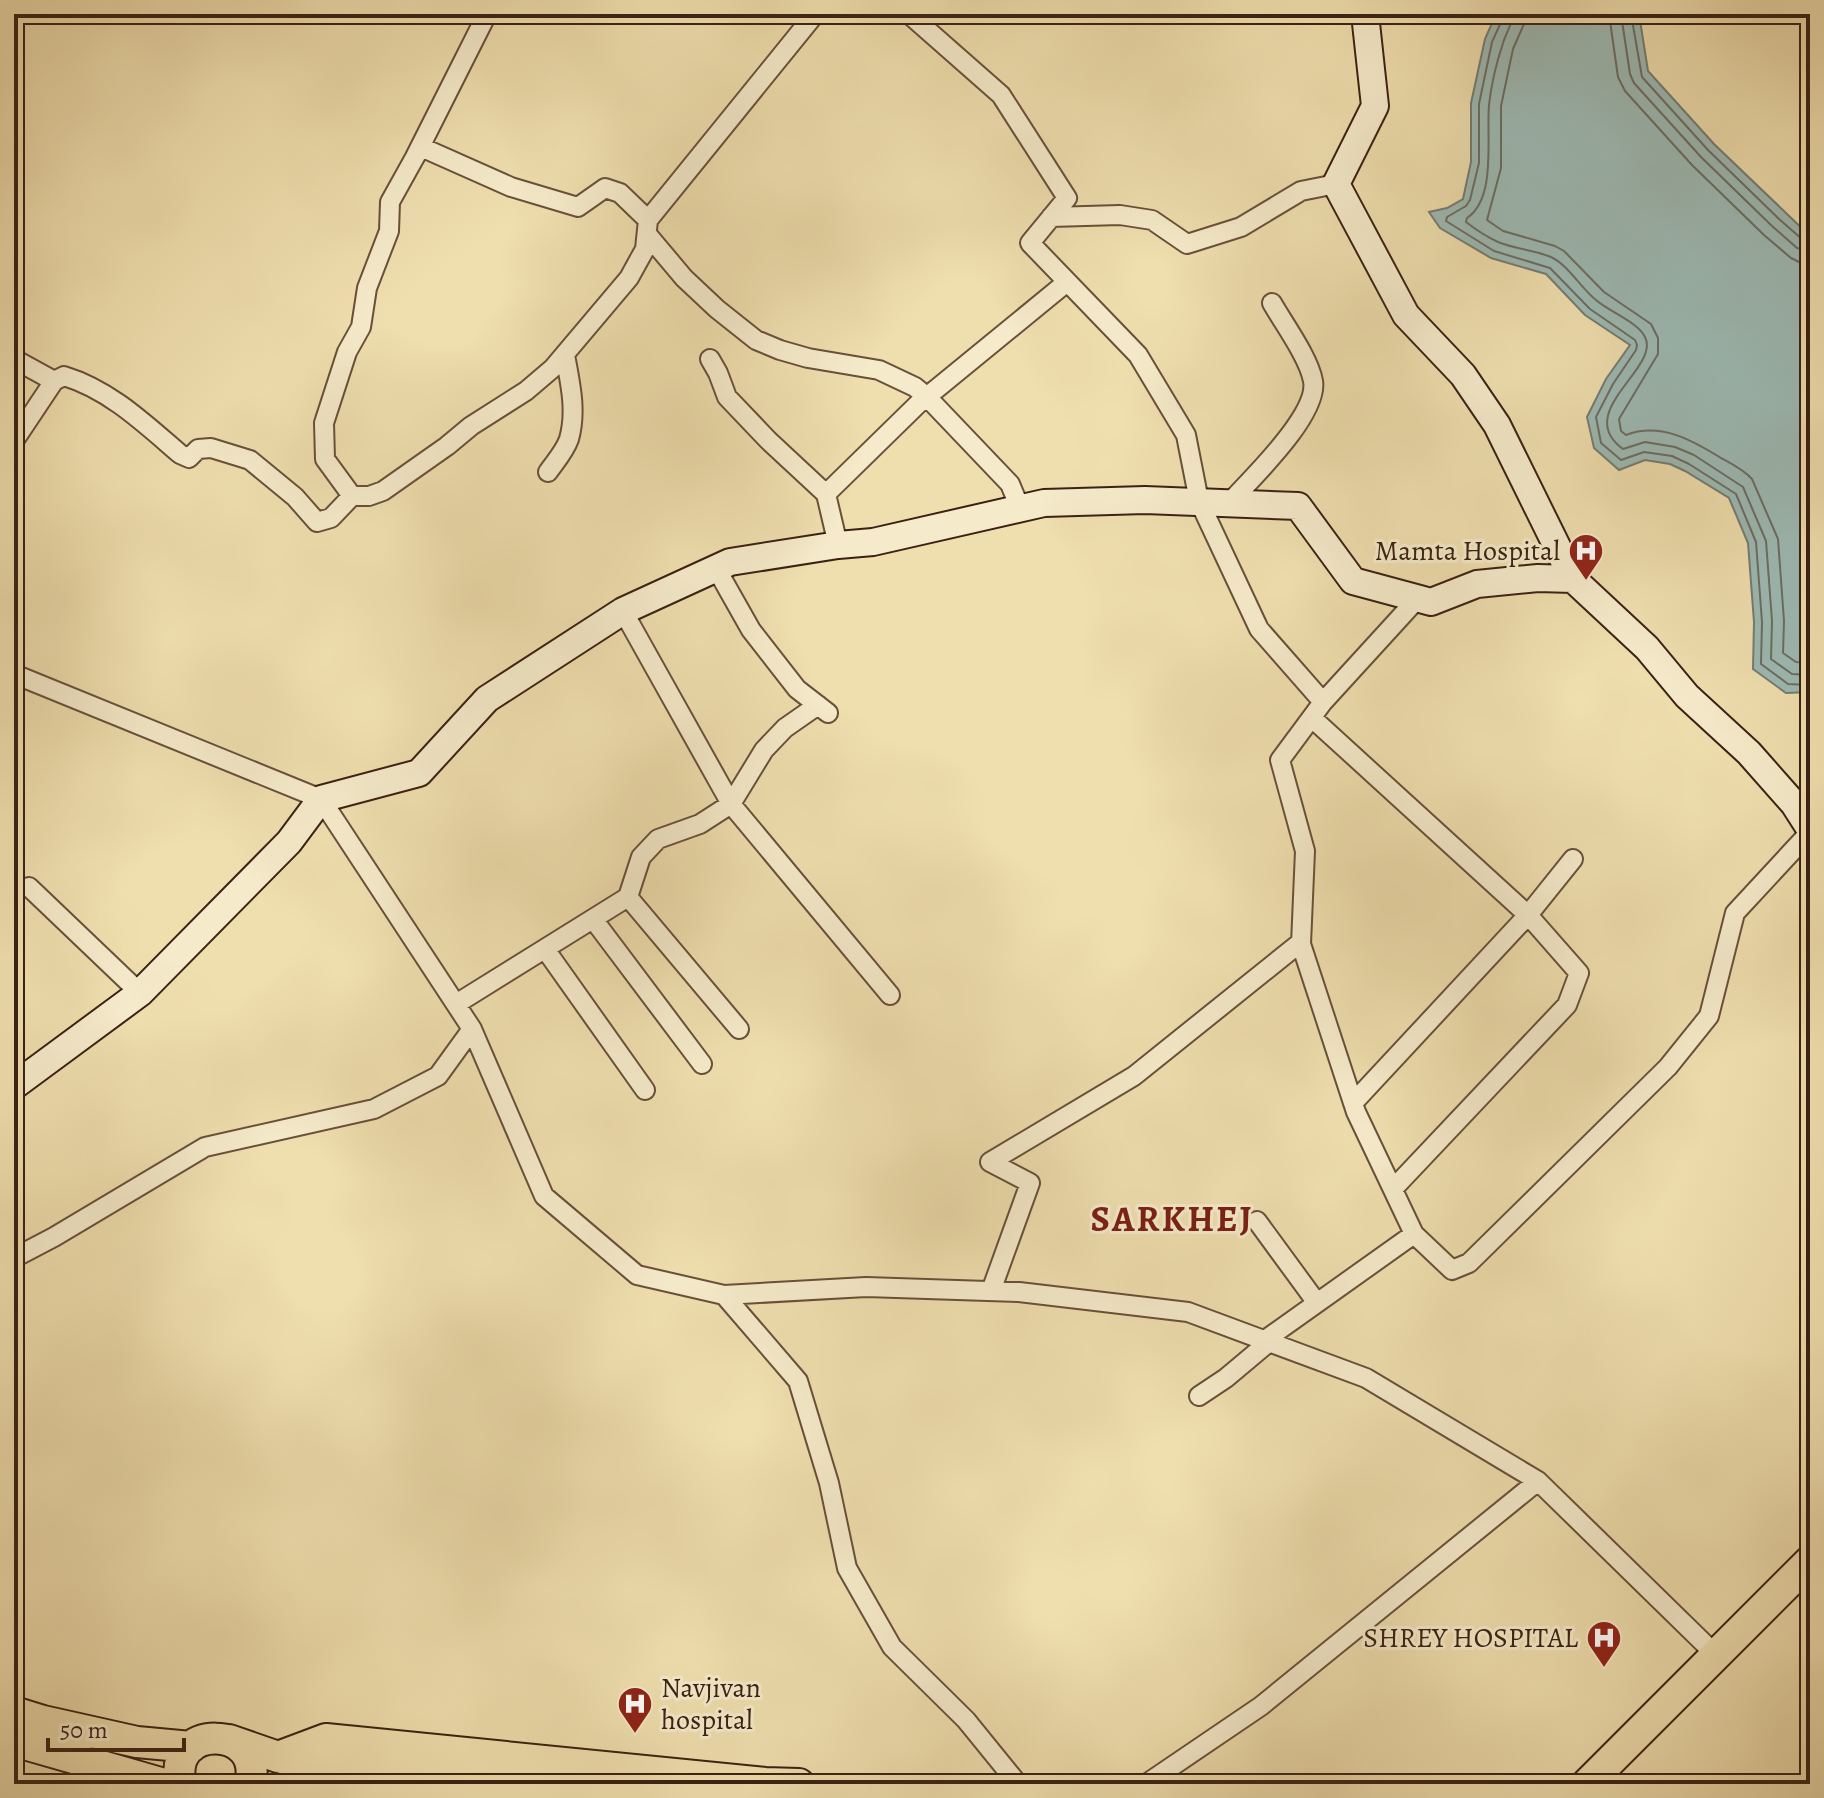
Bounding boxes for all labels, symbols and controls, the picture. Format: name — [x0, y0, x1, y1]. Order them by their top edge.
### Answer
place label: Mamta Hospital — [1375, 532, 1560, 570]
hospital icon: Mamta Hospital — [1567, 532, 1605, 582]
district label: SARKHEJ — [1091, 1194, 1253, 1243]
place label: SHREY HOSPITAL — [1363, 1619, 1579, 1657]
hospital icon: SHREY HOSPITAL — [1585, 1619, 1623, 1669]
place label: Navjivan hospital — [661, 1669, 761, 1739]
hospital icon: Navjivan hospital — [616, 1685, 654, 1735]
scale bar — [48, 1702, 184, 1752]
text: 50 m — [60, 1714, 108, 1746]

